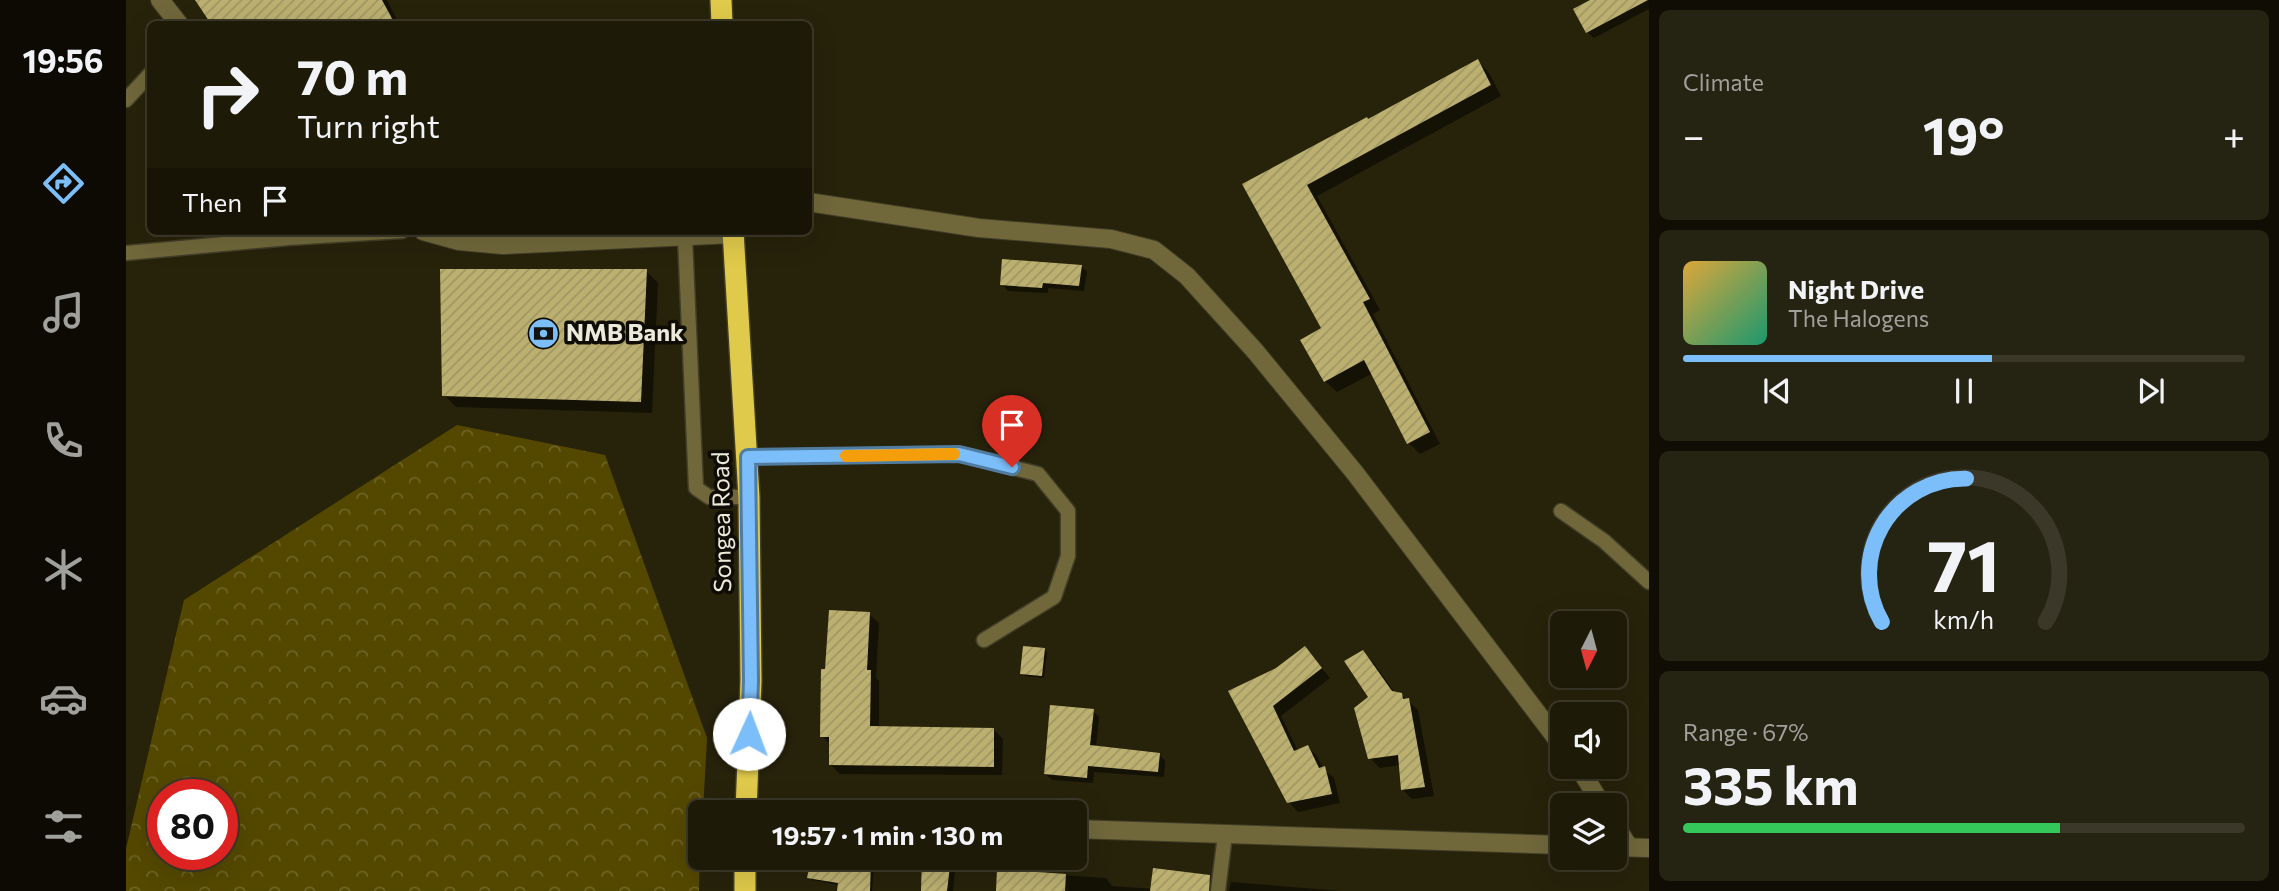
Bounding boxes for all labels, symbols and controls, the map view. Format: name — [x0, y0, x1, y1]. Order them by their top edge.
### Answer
text: 19:56 — [22, 40, 104, 80]
text: 70 m — [297, 45, 408, 105]
icon: right — [182, 49, 273, 140]
text: Climate — [1683, 68, 1764, 96]
text: 19° — [1923, 102, 2004, 166]
text: Turn right — [297, 105, 440, 145]
text: − — [1683, 111, 1705, 158]
text: + — [2223, 111, 2245, 158]
icon: directions — [39, 159, 88, 208]
icon: arrive — [256, 182, 294, 220]
text: Then — [182, 186, 242, 217]
text: Night Drive — [1788, 273, 1924, 304]
icon: music — [39, 288, 88, 337]
text: The Halogens — [1788, 304, 1929, 332]
bank icon: NMB Bank — [526, 316, 560, 350]
place label: NMB Bank — [566, 317, 684, 346]
icon: previous — [1758, 372, 1796, 410]
icon: pause — [1945, 372, 1983, 410]
icon: next — [2132, 372, 2170, 410]
pin — [982, 395, 1042, 467]
icon: arrive — [993, 406, 1031, 444]
icon: phone — [39, 416, 88, 465]
street label: Songea Road — [705, 451, 736, 593]
text: 71 — [1928, 518, 2000, 607]
icon: climate — [39, 545, 88, 594]
text: km/h — [1934, 603, 1994, 633]
north arrow — [1550, 611, 1628, 688]
map controls — [1550, 611, 1627, 870]
icon: car — [39, 674, 88, 723]
position arrow — [712, 697, 786, 771]
button: sound — [1550, 702, 1627, 779]
text: Range · 67% — [1683, 718, 1808, 746]
text: 335 km — [1683, 752, 1859, 816]
speed limit sign: 80 — [147, 779, 238, 870]
button: layers — [1550, 793, 1627, 870]
icon: filters — [39, 802, 88, 851]
text: 19:57 · 1 min · 130 m — [772, 819, 1003, 850]

